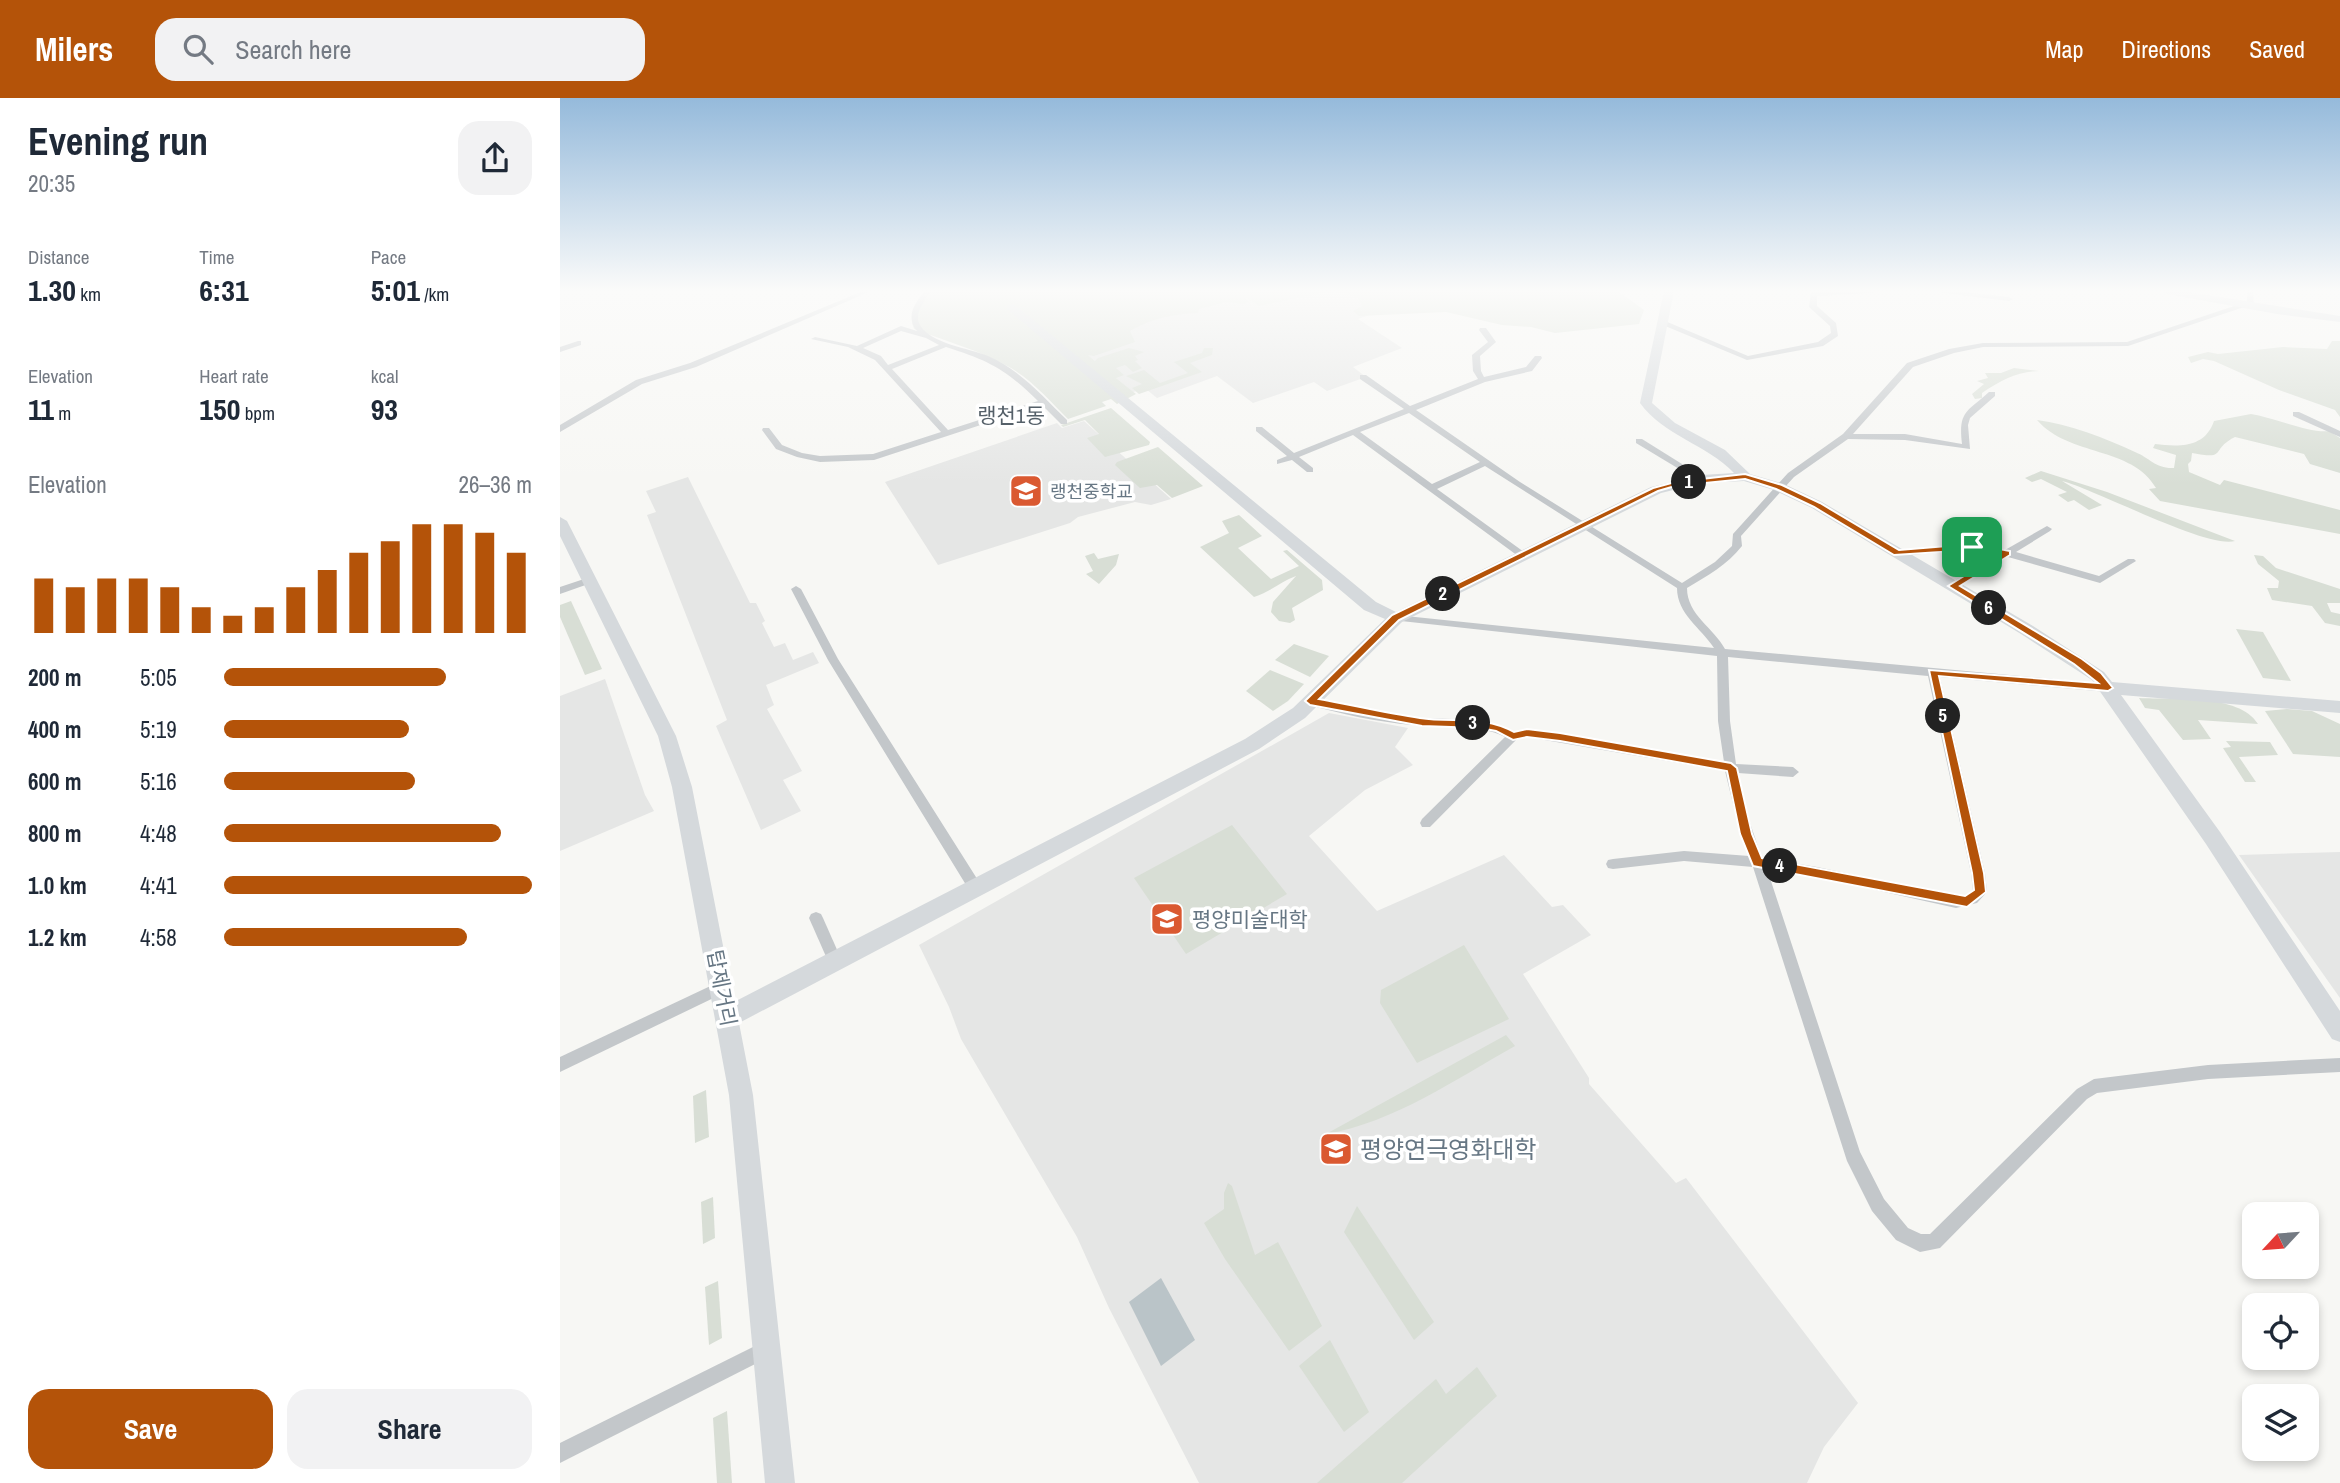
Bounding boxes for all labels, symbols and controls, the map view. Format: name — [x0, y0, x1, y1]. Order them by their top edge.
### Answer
search box — [155, 18, 645, 81]
text: Milers — [35, 27, 113, 71]
icon: search — [179, 30, 217, 68]
text: Search here — [235, 32, 351, 67]
text: Map — [2045, 33, 2083, 65]
text: Directions — [2121, 33, 2211, 65]
text: Saved — [2249, 33, 2305, 65]
text: Evening run — [28, 116, 208, 167]
button: share — [458, 121, 532, 195]
text: 20:35 — [28, 168, 75, 199]
text: Distance — [28, 244, 89, 270]
text: Time — [199, 244, 234, 270]
text: Pace — [371, 244, 406, 270]
text: 1.30 — [28, 270, 76, 310]
text: 6:31 — [199, 270, 249, 310]
text: 5:01 — [371, 270, 420, 310]
text: km — [76, 281, 101, 307]
text: /km — [420, 281, 449, 307]
text: Elevation — [28, 363, 93, 389]
text: Heart rate — [199, 363, 269, 389]
text: kcal — [371, 363, 398, 389]
text: 11 — [28, 389, 54, 429]
text: 150 — [199, 389, 240, 429]
text: 93 — [371, 389, 398, 429]
text: m — [54, 400, 71, 426]
text: bpm — [240, 400, 275, 426]
district label: 랭천1동 — [977, 401, 1045, 430]
pin: 1 — [1672, 464, 1706, 500]
text: 1 — [1684, 468, 1693, 494]
text: Elevation — [28, 469, 107, 500]
text: 26–36 m — [459, 469, 532, 500]
school or university icon: 랭천중학교 — [1007, 472, 1045, 510]
place label: 랭천중학교 — [1050, 479, 1133, 504]
pin — [1942, 517, 2002, 577]
icon: arrive — [1953, 528, 1991, 566]
pin: 2 — [1426, 576, 1460, 612]
text: 2 — [1438, 580, 1447, 606]
pin: 6 — [1972, 590, 2006, 626]
text: 6 — [1984, 594, 1993, 620]
text: 200 m — [28, 662, 81, 693]
text: 5:05 — [140, 662, 177, 693]
pin: 5 — [1926, 698, 1960, 734]
text: 5 — [1938, 702, 1947, 728]
pin: 3 — [1455, 706, 1490, 740]
text: 3 — [1468, 709, 1477, 735]
text: 400 m — [28, 714, 81, 745]
text: 5:19 — [140, 714, 177, 745]
text: 600 m — [28, 766, 81, 797]
text: 5:16 — [140, 766, 177, 797]
text: 800 m — [28, 818, 81, 849]
text: 4:48 — [140, 818, 177, 849]
pin: 4 — [1762, 848, 1798, 884]
text: 4 — [1775, 852, 1784, 878]
text: 1.0 km — [28, 870, 87, 901]
text: 4:41 — [140, 870, 177, 901]
school or university icon: 평양미술대학 — [1148, 900, 1186, 938]
place label: 평양미술대학 — [1192, 905, 1308, 934]
text: 1.2 km — [28, 922, 87, 953]
text: 4:58 — [140, 922, 177, 953]
street label: 탑제거리 — [700, 947, 744, 1029]
school or university icon: 평양연극영화대학 — [1317, 1130, 1355, 1168]
place label: 평양연극영화대학 — [1360, 1133, 1537, 1165]
north arrow — [2242, 1202, 2319, 1279]
map controls — [2242, 1202, 2319, 1461]
button: locate — [2242, 1293, 2319, 1370]
button: layers — [2242, 1384, 2319, 1461]
button: Save — [28, 1389, 273, 1469]
button: Share — [287, 1389, 532, 1469]

